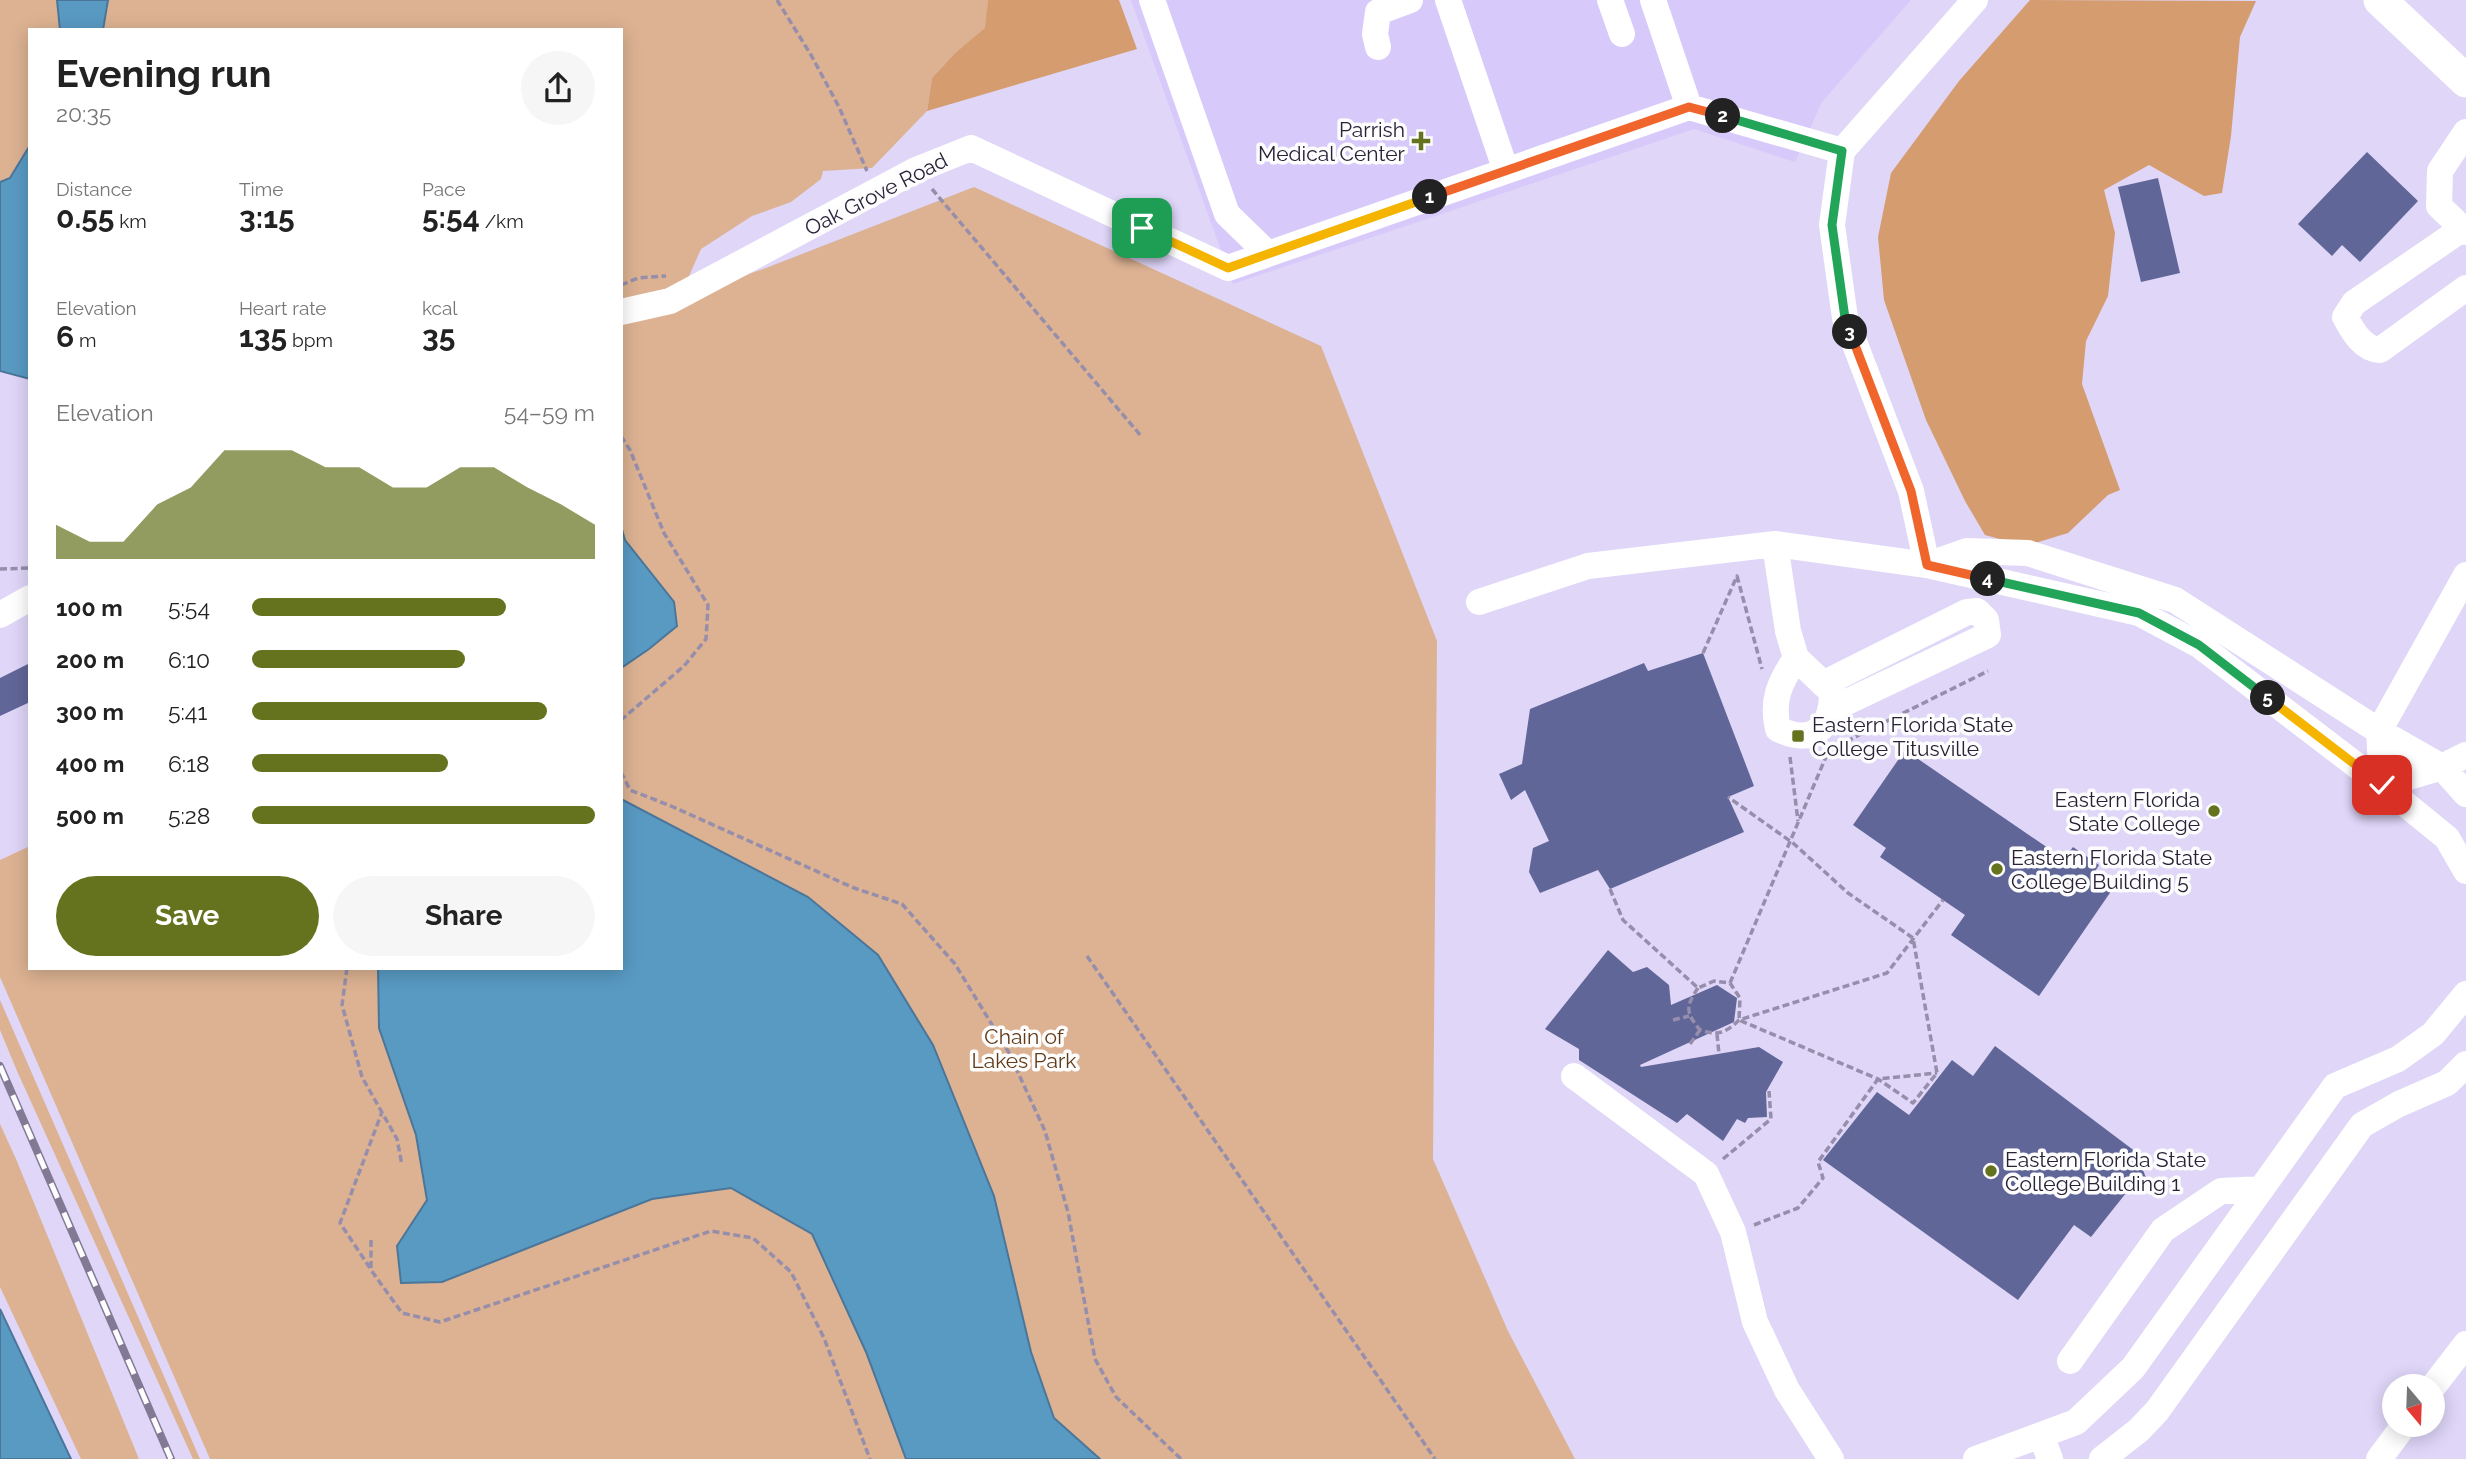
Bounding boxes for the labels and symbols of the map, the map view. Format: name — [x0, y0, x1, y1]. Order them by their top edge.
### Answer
pin: 2 — [1706, 99, 1740, 134]
place label: Parrish Medical Center — [1258, 117, 1406, 166]
marker: Parrish Medical Center — [1411, 131, 1431, 151]
street label: Oak Grove Road — [801, 147, 951, 241]
pin: 1 — [1412, 180, 1448, 214]
pin — [1112, 198, 1172, 258]
pin: 3 — [1832, 314, 1868, 350]
pin: 4 — [1970, 562, 2006, 596]
pin: 5 — [2250, 680, 2286, 716]
place label: Eastern Florida State College Titusville — [1812, 712, 2013, 761]
marker: Eastern Florida State College Titusville — [1790, 728, 1806, 744]
pin — [2352, 755, 2412, 815]
place label: Eastern Florida State College — [2055, 787, 2200, 836]
marker: Eastern Florida State College — [2206, 803, 2222, 819]
place label: Eastern Florida State College Building 5 — [2011, 845, 2212, 894]
marker: Eastern Florida State College Building 5 — [1989, 861, 2005, 877]
park label: Chain of Lakes Park — [972, 1024, 1076, 1073]
place label: Eastern Florida State College Building 1 — [2005, 1147, 2206, 1196]
marker: Eastern Florida State College Building 1 — [1983, 1163, 1999, 1179]
north arrow — [2382, 1374, 2445, 1437]

